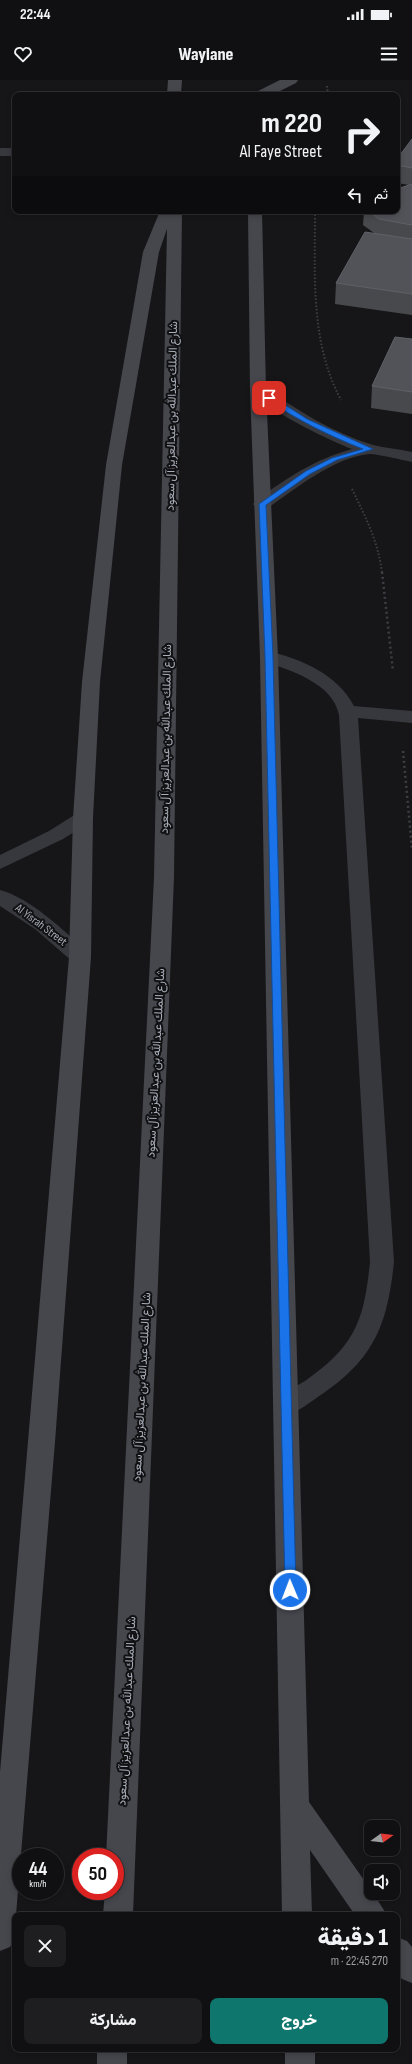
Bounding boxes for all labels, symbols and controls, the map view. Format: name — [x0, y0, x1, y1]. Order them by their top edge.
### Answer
text: 22:44 — [20, 5, 51, 24]
icon: heart — [12, 43, 34, 65]
icon: menu — [378, 43, 400, 65]
text: Waylane — [179, 44, 234, 65]
text: 220 m — [261, 107, 322, 140]
icon: right — [336, 108, 388, 160]
text: Al Faye Street — [240, 141, 322, 162]
icon: left — [344, 184, 366, 206]
text: ثم — [374, 185, 388, 204]
street label: شارع الملك عبدالله بن عبدالعزيز آل سعود — [163, 321, 182, 511]
pin — [252, 381, 286, 415]
icon: arrive — [258, 387, 280, 409]
street label: شارع الملك عبدالله بن عبدالعزيز آل سعود — [157, 644, 176, 834]
street label: Al Yisrah Street — [11, 900, 70, 950]
street label: شارع الملك عبدالله بن عبدالعزيز آل سعود — [144, 968, 169, 1158]
street label: شارع الملك عبدالله بن عبدالعزيز آل سعود — [130, 1292, 155, 1482]
position arrow — [269, 1569, 311, 1611]
street label: شارع الملك عبدالله بن عبدالعزيز آل سعود — [115, 1616, 140, 1806]
north arrow — [364, 1820, 400, 1856]
map controls — [364, 1820, 400, 1900]
speed limit sign: 50 — [72, 1848, 124, 1900]
text: 44 — [29, 1857, 47, 1881]
button: sound — [364, 1864, 400, 1900]
text: km/h — [29, 1878, 47, 1890]
text: 1 دقيقة — [318, 1923, 388, 1952]
button: close — [24, 1925, 66, 1967]
text: 270 m · 22:45 — [331, 1953, 388, 1969]
button: مشاركة — [24, 1998, 202, 2044]
button: خروج — [210, 1998, 388, 2044]

